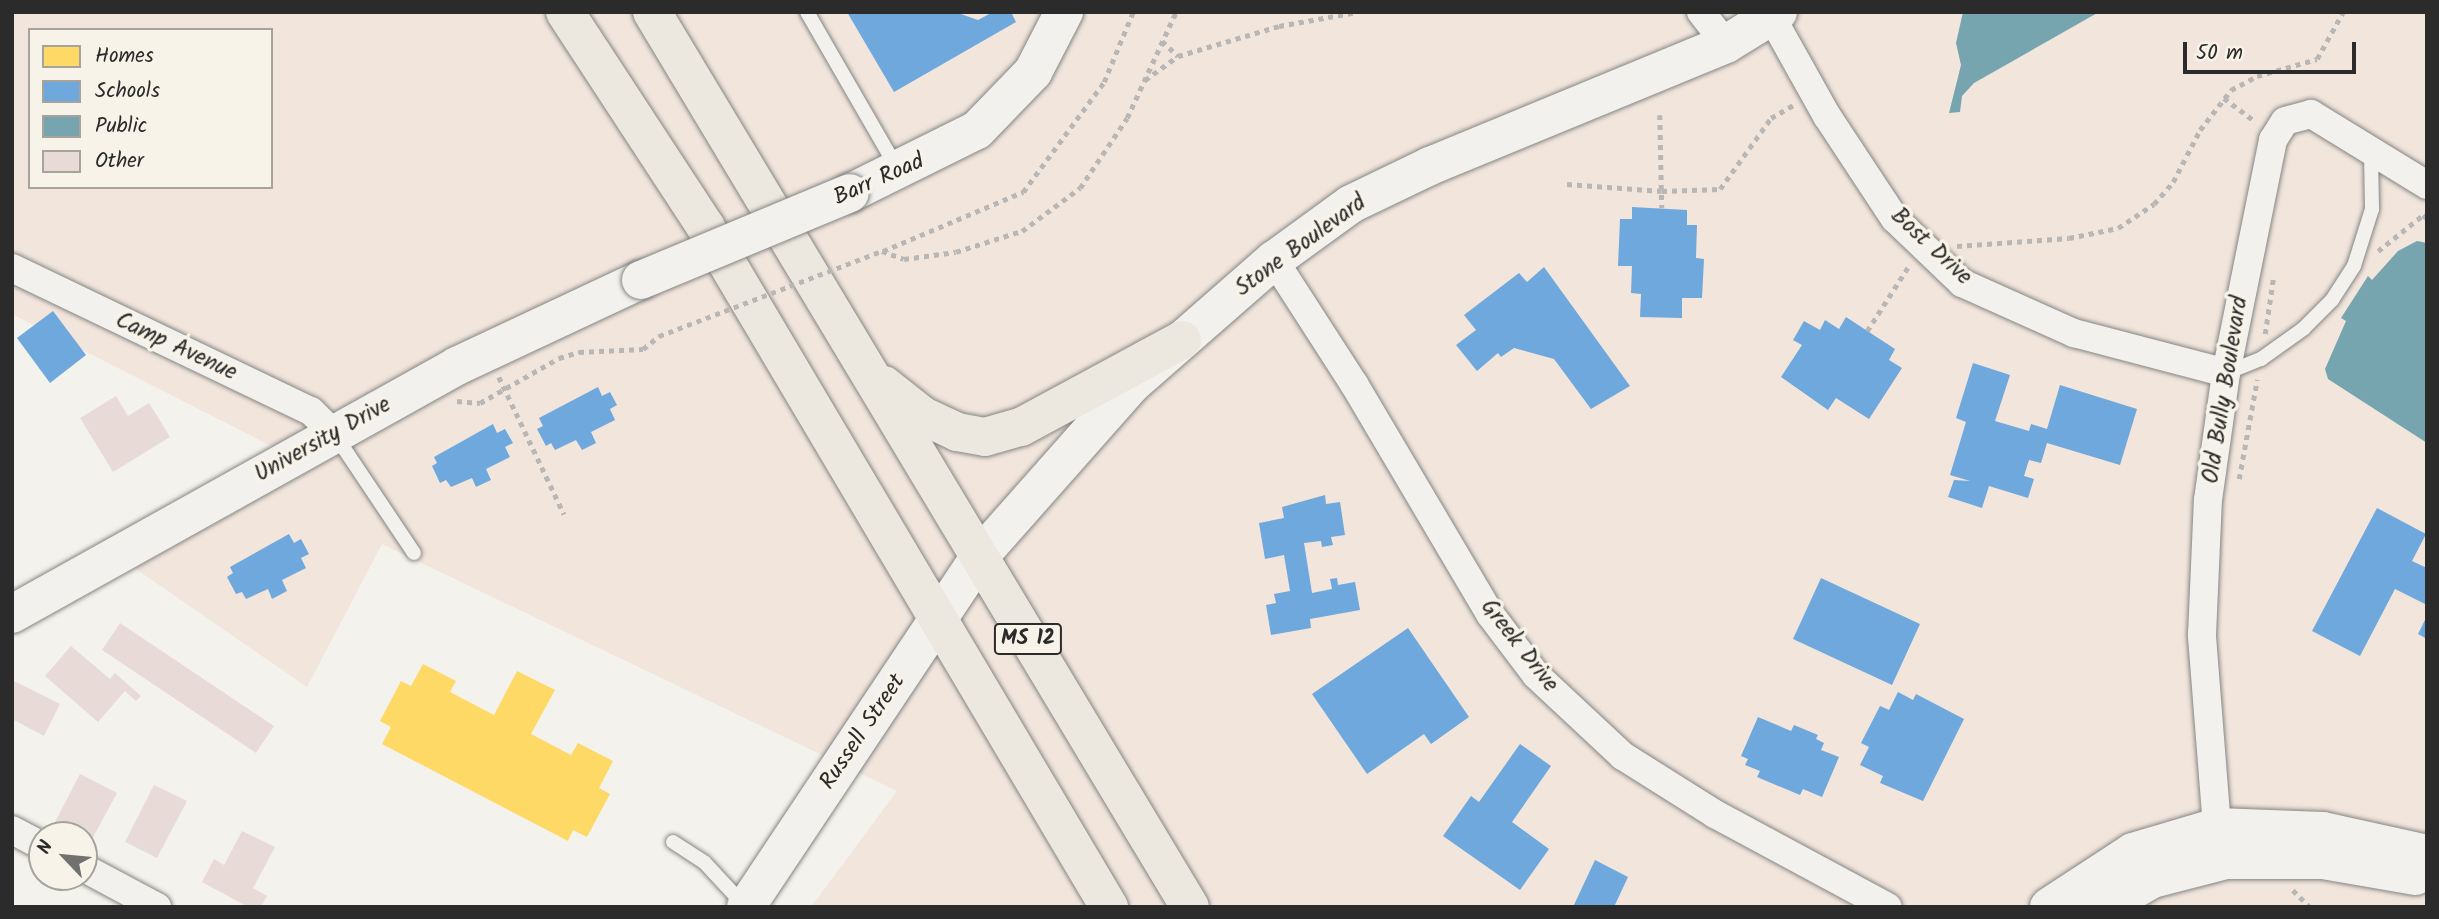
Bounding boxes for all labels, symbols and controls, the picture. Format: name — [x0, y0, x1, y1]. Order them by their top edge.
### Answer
legend — [28, 28, 273, 189]
scale bar — [2187, 28, 2360, 72]
text: 50 m — [2196, 37, 2243, 70]
text: Homes — [95, 40, 154, 73]
text: Schools — [95, 75, 160, 108]
text: Public — [95, 110, 147, 143]
text: Other — [95, 145, 144, 178]
street label: Barr Road — [830, 148, 928, 212]
street label: Stone Boulevard — [1230, 189, 1372, 303]
street label: Bost Drive — [1885, 202, 1977, 292]
street label: Old Bully Boulevard — [2198, 294, 2254, 486]
street label: Camp Avenue — [111, 307, 241, 387]
street label: University Drive — [250, 391, 396, 489]
street label: Greek Drive — [1474, 594, 1564, 698]
road number: MS 12 — [993, 622, 1063, 656]
street label: Russell Street — [814, 669, 912, 795]
north arrow — [28, 821, 98, 891]
text: N — [30, 836, 62, 860]

